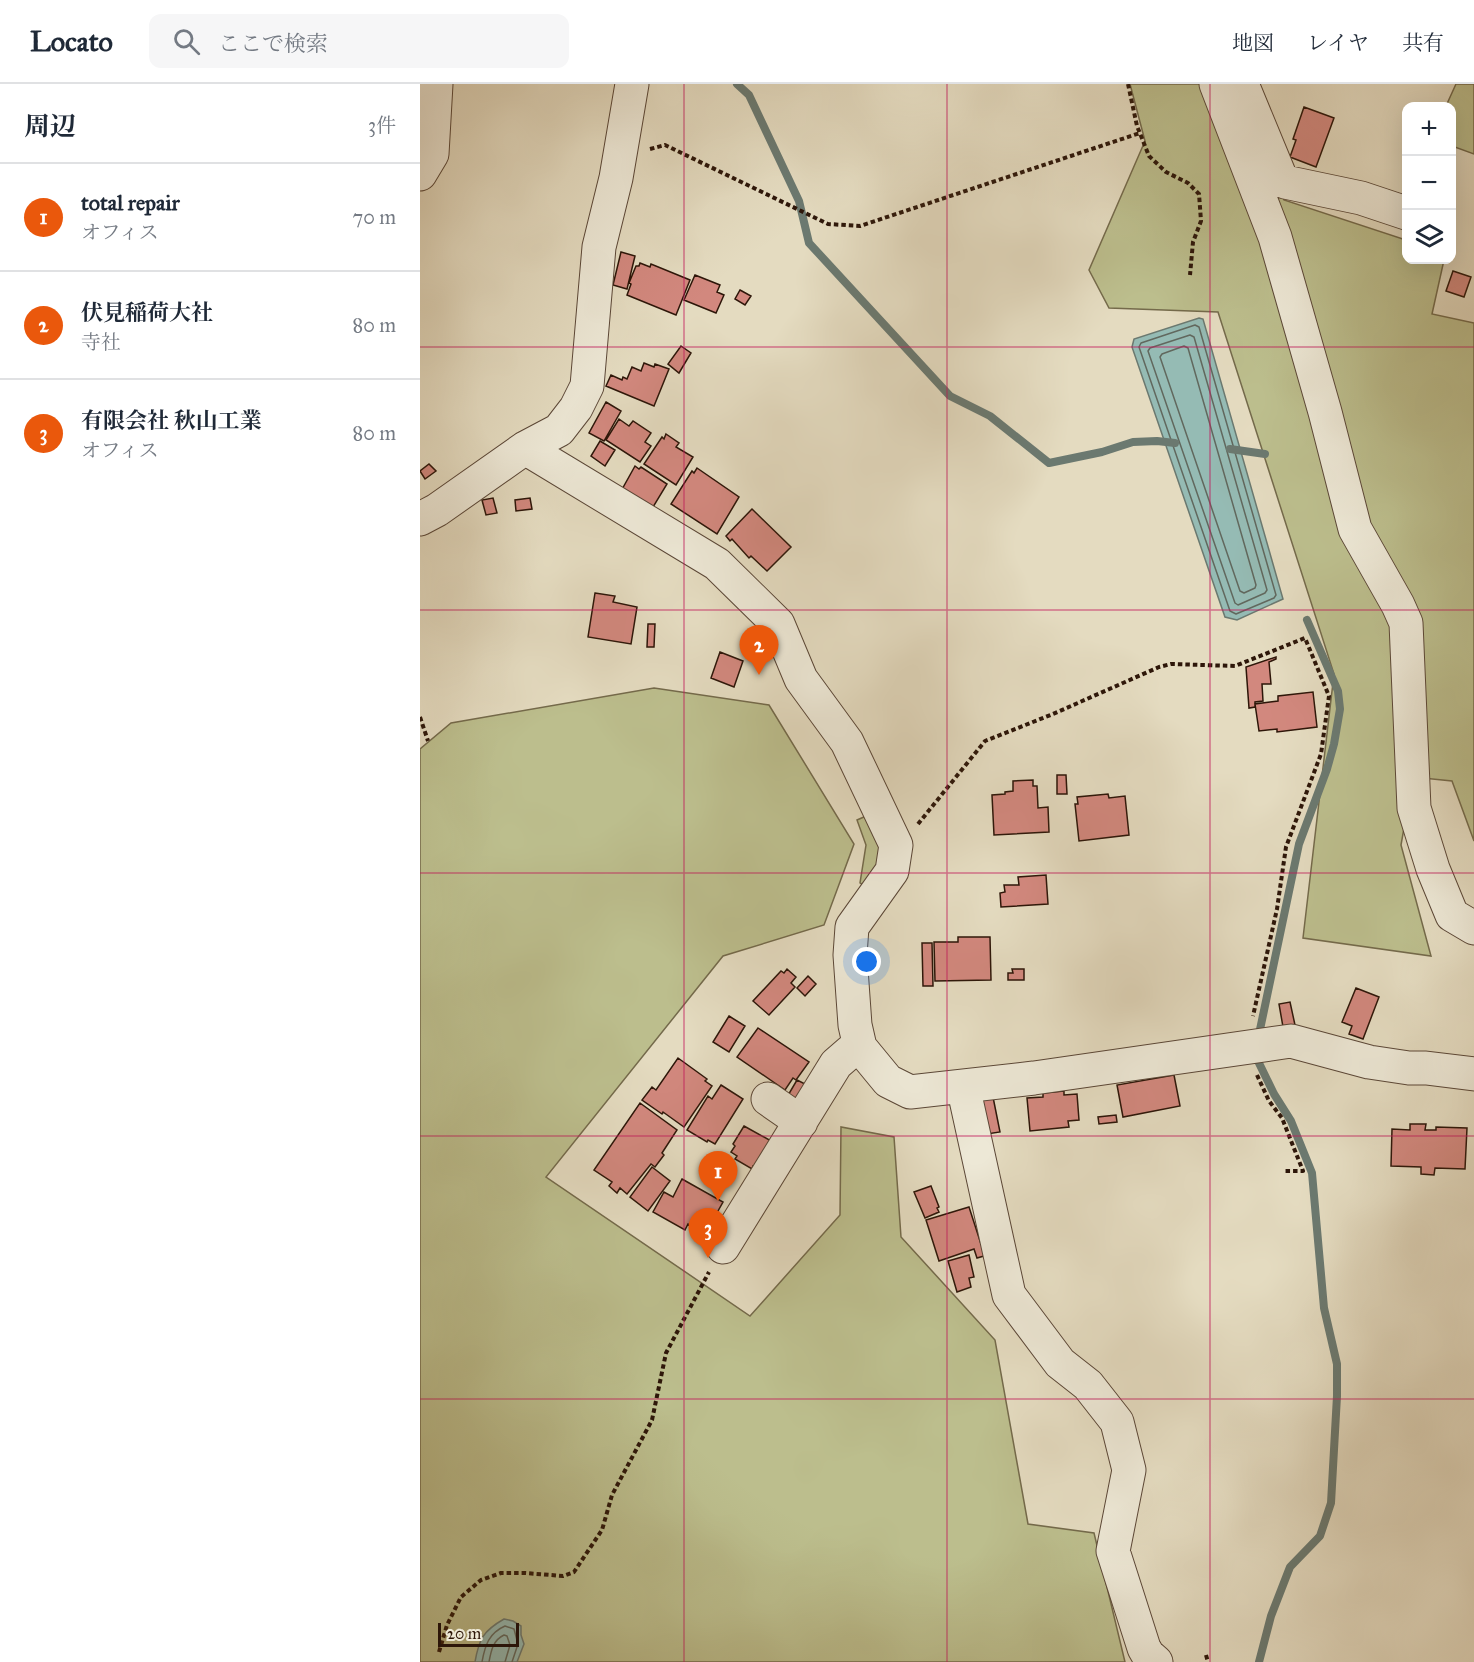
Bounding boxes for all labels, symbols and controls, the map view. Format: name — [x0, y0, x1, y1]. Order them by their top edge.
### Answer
search box — [149, 14, 569, 68]
text: Locato — [30, 24, 113, 59]
icon: search — [170, 25, 203, 58]
text: ここで検索 — [218, 30, 328, 57]
text: 地図 — [1232, 30, 1274, 56]
text: レイヤ — [1307, 30, 1369, 56]
text: 共有 — [1402, 30, 1444, 56]
map controls — [1402, 102, 1456, 264]
button: + — [1402, 102, 1456, 156]
text: 周辺 — [24, 110, 76, 142]
text: 3件 — [368, 113, 396, 137]
button: − — [1402, 156, 1456, 210]
text: total repair — [81, 189, 180, 216]
text: 1 — [40, 205, 47, 229]
text: 70 m — [353, 205, 396, 229]
button: layers — [1402, 210, 1456, 264]
text: オフィス — [81, 220, 159, 244]
text: 伏見稲荷大社 — [81, 299, 213, 326]
text: 2 — [39, 313, 48, 337]
text: 80 m — [353, 313, 396, 337]
text: 寺社 — [81, 330, 121, 354]
text: 有限会社 秋山工業 — [81, 407, 262, 434]
text: 3 — [40, 421, 48, 445]
text: 80 m — [353, 421, 396, 445]
text: オフィス — [81, 438, 159, 462]
pin: 2 — [740, 626, 778, 675]
your location — [852, 947, 881, 976]
pin: 1 — [698, 1152, 738, 1201]
pin: 3 — [688, 1208, 728, 1258]
scale bar — [438, 1620, 519, 1648]
text: 20 m — [447, 1624, 481, 1643]

